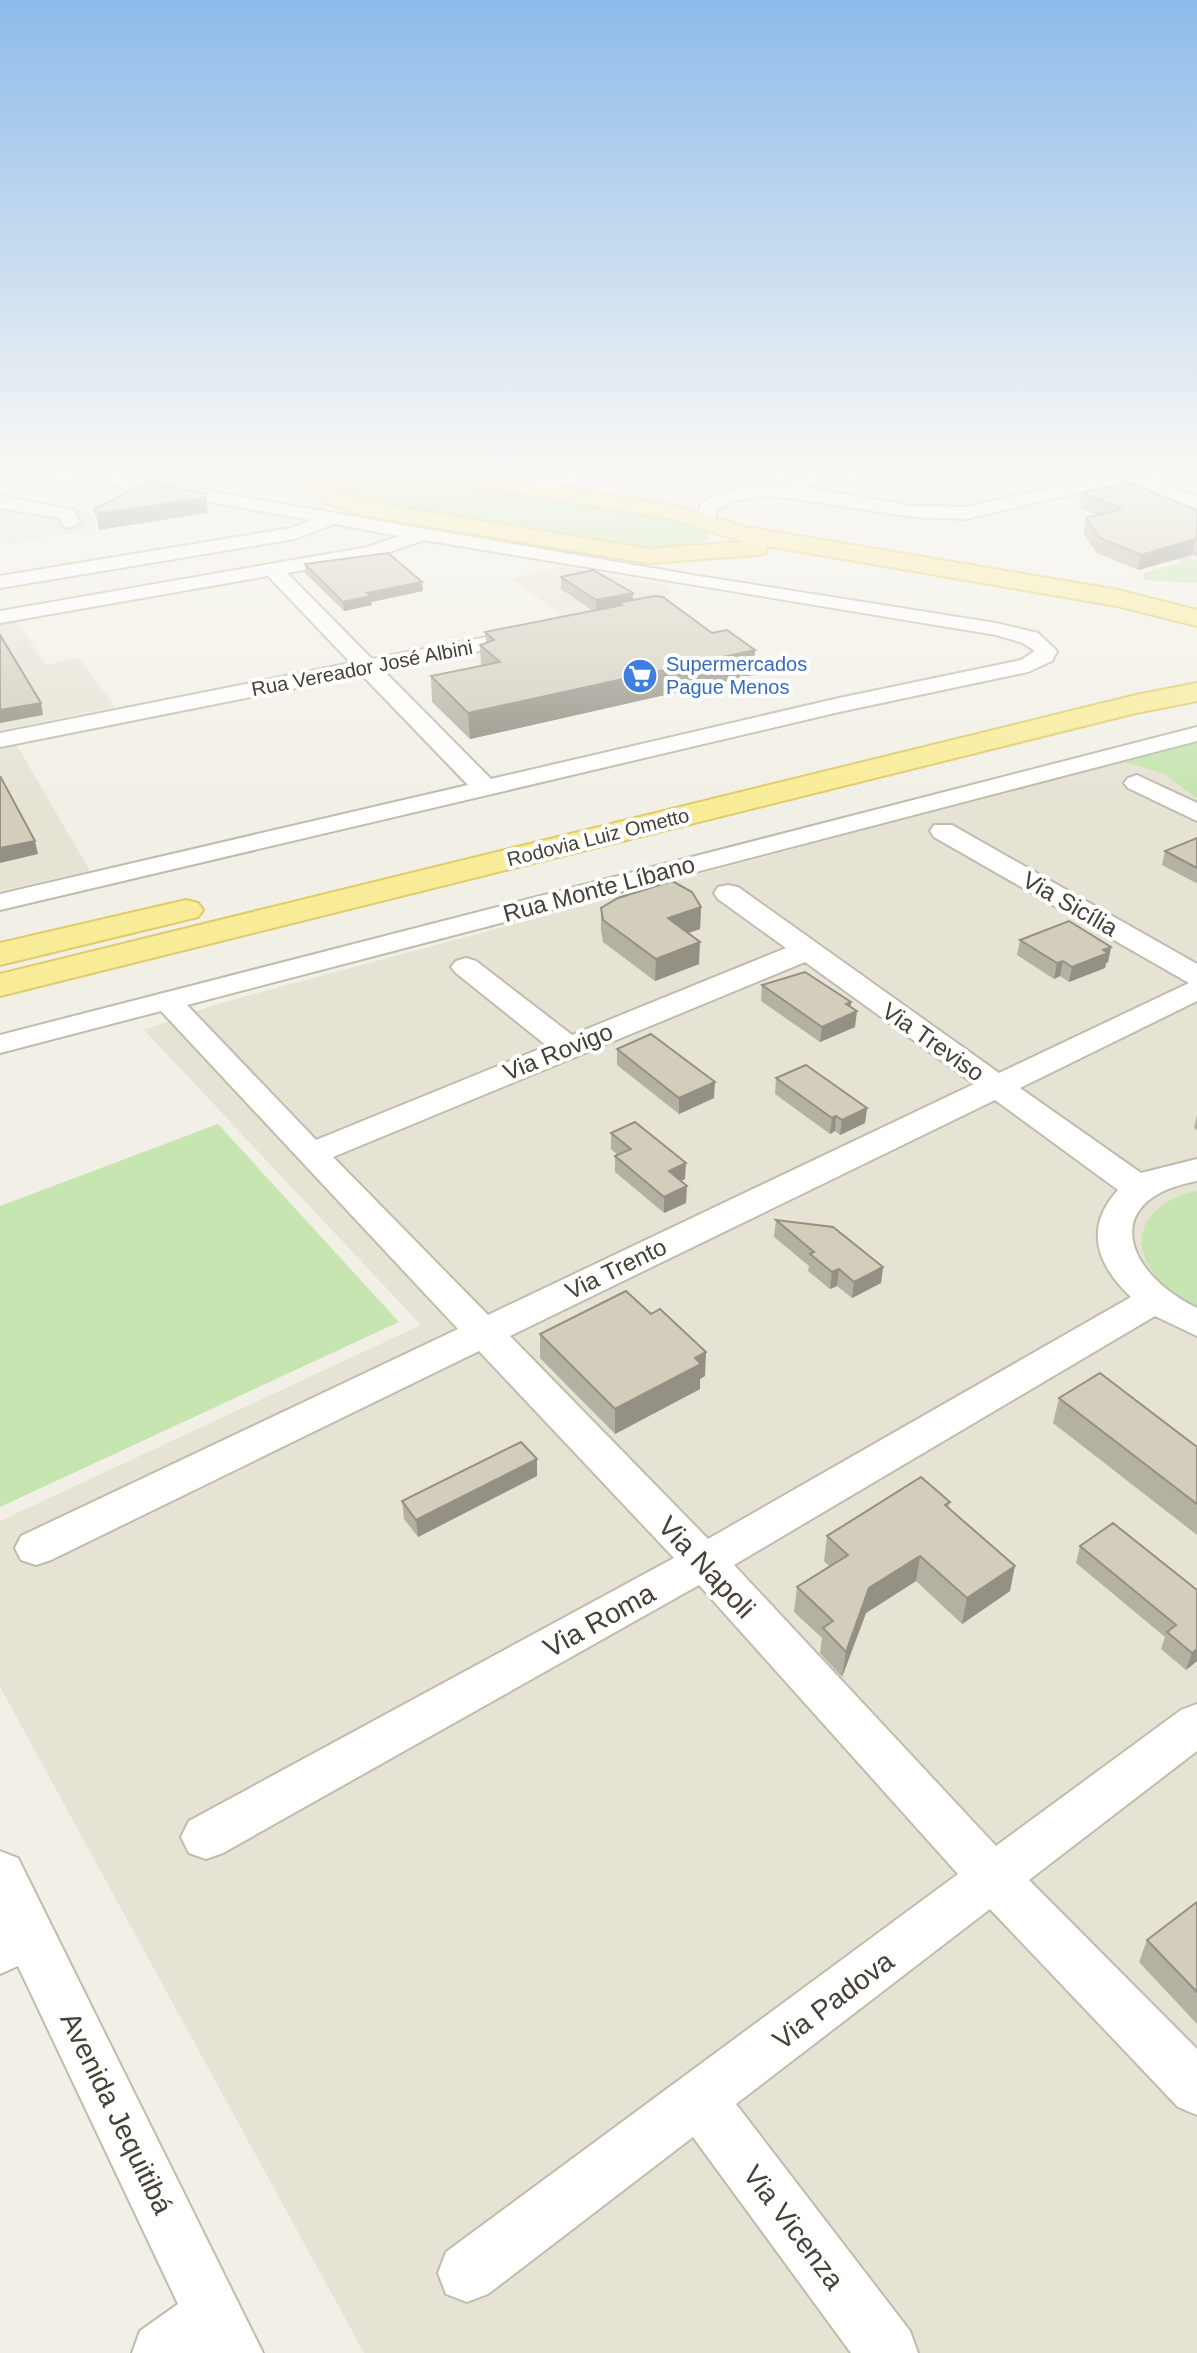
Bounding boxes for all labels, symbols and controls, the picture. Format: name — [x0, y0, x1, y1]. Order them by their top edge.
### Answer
street label: Rua Vereador José Albini — [250, 636, 474, 700]
place label: Supermercados Pague Menos — [666, 653, 807, 698]
supermarket icon: Supermercados Pague Menos — [621, 657, 659, 695]
street label: Rodovia Luiz Ometto — [505, 804, 691, 870]
street label: Rua Monte Líbano — [500, 850, 698, 927]
street label: Via Sicília — [1018, 866, 1123, 942]
street label: Via Treviso — [877, 997, 989, 1087]
street label: Via Rovigo — [499, 1017, 616, 1086]
street label: Via Trento — [561, 1233, 671, 1305]
street label: Via Napoli — [652, 1510, 761, 1624]
street label: Via Roma — [538, 1577, 661, 1664]
street label: Via Padova — [767, 1945, 900, 2056]
street label: Avenida Jequitibá — [54, 2007, 179, 2220]
street label: Via Vicenza — [737, 2159, 850, 2296]

